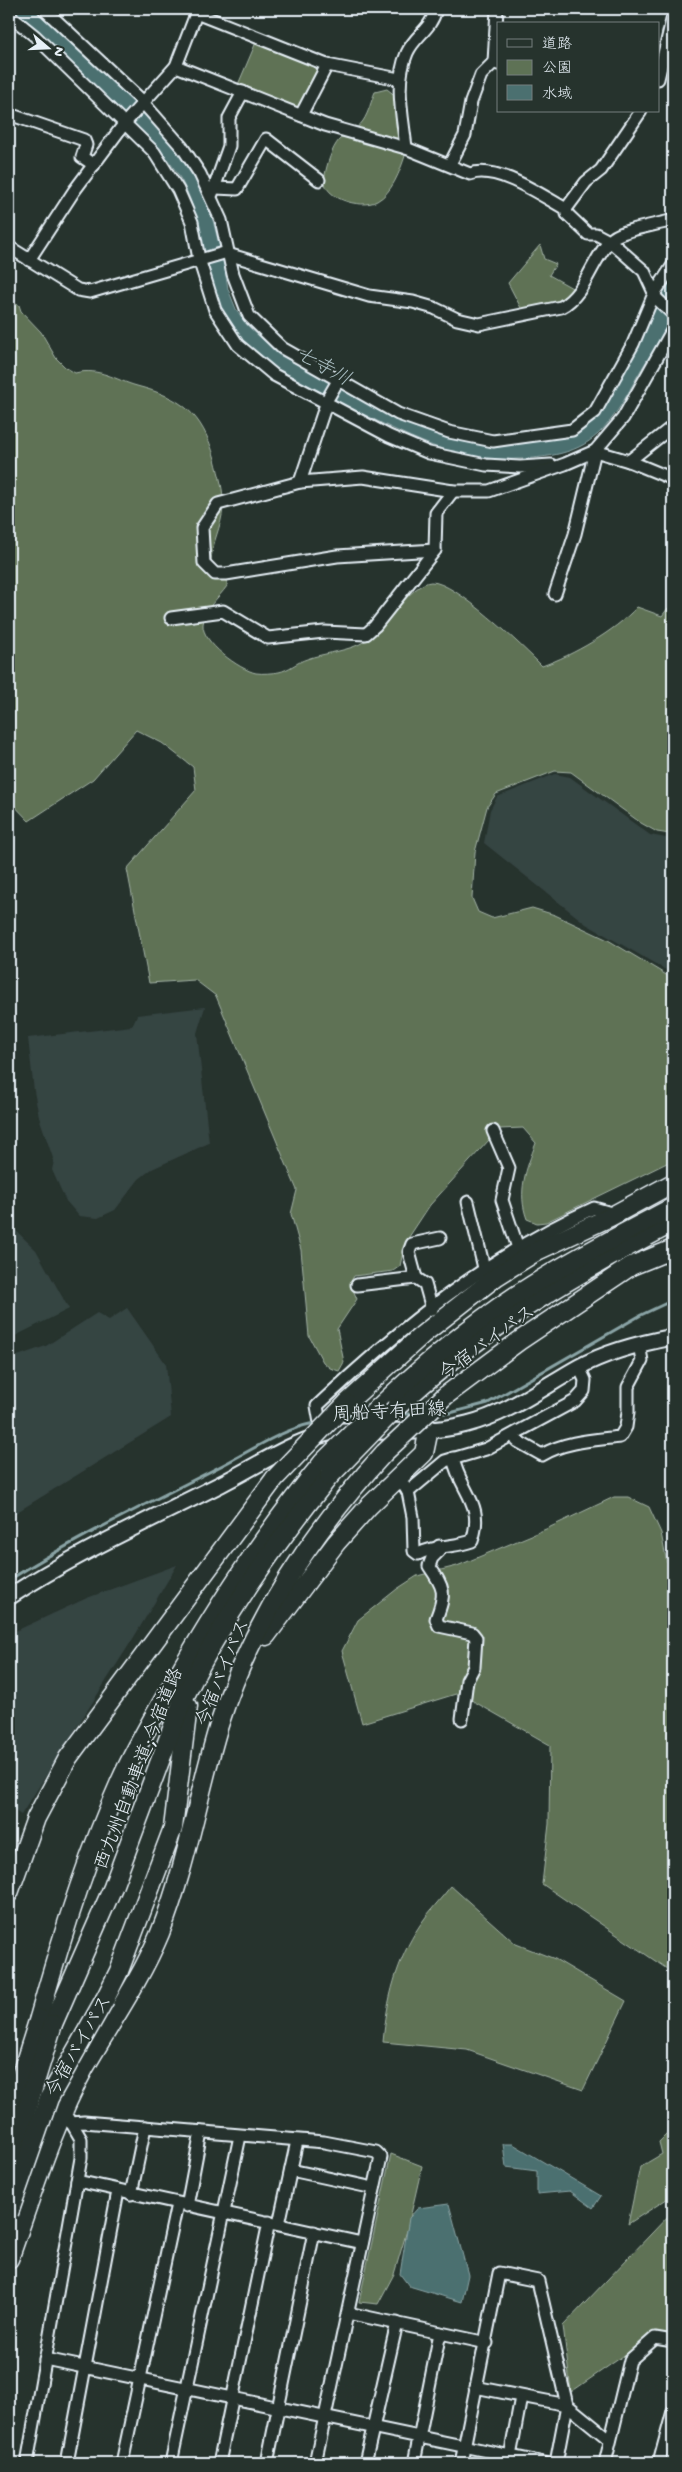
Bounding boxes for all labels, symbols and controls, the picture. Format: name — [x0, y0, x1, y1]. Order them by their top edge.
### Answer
north arrow — [22, 22, 72, 72]
legend — [497, 22, 660, 112]
text: 道路 — [542, 36, 572, 54]
text: N — [48, 44, 67, 59]
text: 公園 — [542, 60, 572, 78]
text: 水域 — [542, 85, 572, 104]
water label: 七寺川 — [290, 342, 355, 393]
street label: 今宿バイパス — [435, 1300, 541, 1387]
street label: 周船寺有田線 — [332, 1398, 447, 1428]
street label: 今宿バイパス — [191, 1616, 256, 1730]
street label: 西九州自動車道;今宿道路 — [90, 1664, 190, 1874]
street label: 今宿バイパス — [41, 1991, 118, 2102]

